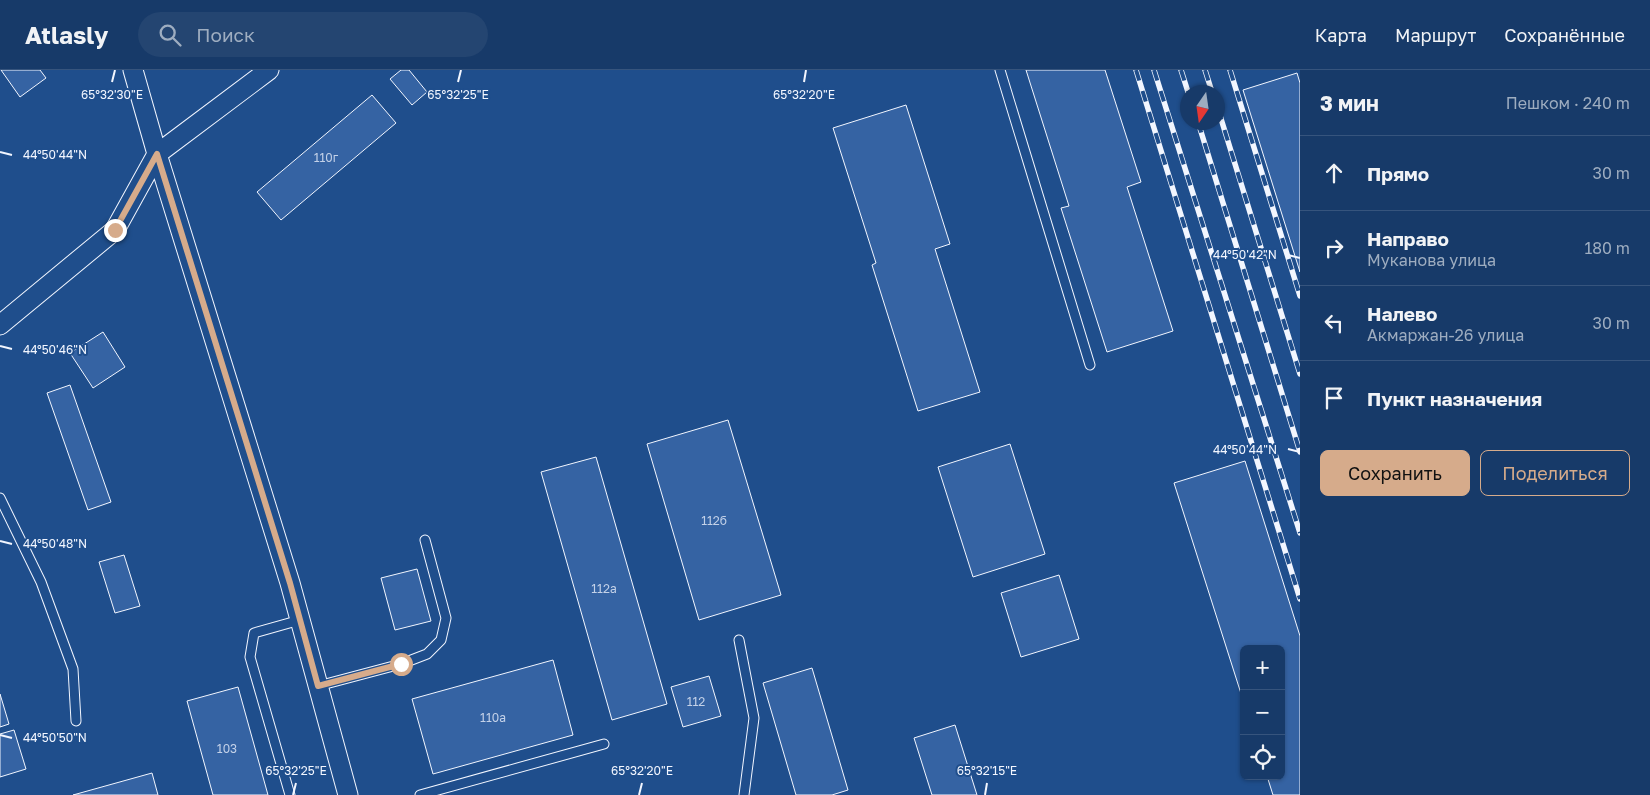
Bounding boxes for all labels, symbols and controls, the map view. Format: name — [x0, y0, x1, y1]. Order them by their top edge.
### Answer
search box — [138, 12, 488, 57]
text: Atlasly — [25, 20, 108, 49]
icon: search — [156, 21, 184, 49]
text: Поиск — [196, 23, 255, 46]
text: Карта — [1315, 24, 1367, 46]
text: Маршрут — [1395, 24, 1476, 46]
text: Сохранённые — [1504, 24, 1625, 46]
north arrow — [1180, 85, 1225, 130]
text: 65°32'30"E — [81, 87, 143, 102]
text: 65°32'25"E — [427, 87, 489, 102]
text: 65°32'20"E — [773, 87, 835, 102]
text: 3 мин — [1320, 90, 1379, 116]
text: Пешком · 240 m — [1506, 93, 1630, 113]
text: 44°50'44"N — [23, 147, 87, 162]
house number: 110г — [314, 150, 339, 165]
icon: ahead — [1320, 159, 1348, 187]
text: Прямо — [1367, 162, 1429, 185]
text: 30 m — [1593, 163, 1630, 183]
route end — [104, 219, 127, 242]
text: Направо — [1367, 227, 1449, 250]
icon: right — [1320, 234, 1348, 262]
text: 180 m — [1584, 238, 1630, 258]
text: 44°50'42"N — [1213, 247, 1277, 262]
text: Муканова улица — [1367, 250, 1496, 270]
text: Налево — [1367, 302, 1437, 325]
icon: left — [1320, 309, 1348, 337]
text: 30 m — [1593, 313, 1630, 333]
text: Акмаржан-26 улица — [1367, 325, 1524, 345]
text: 44°50'46"N — [23, 342, 87, 357]
icon: arrive — [1320, 384, 1348, 412]
text: Пункт назначения — [1367, 387, 1542, 410]
text: 44°50'44"N — [1213, 442, 1277, 457]
button: Сохранить — [1320, 450, 1470, 496]
button: Поделиться — [1480, 450, 1630, 496]
house number: 112б — [701, 513, 727, 528]
text: 44°50'48"N — [23, 536, 87, 551]
house number: 112а — [591, 581, 617, 596]
map controls — [1240, 645, 1285, 780]
button: + — [1240, 645, 1285, 690]
route start — [390, 653, 413, 676]
button: − — [1240, 690, 1285, 735]
house number: 112 — [687, 694, 705, 709]
house number: 110а — [480, 710, 506, 725]
text: 44°50'50"N — [23, 730, 87, 745]
button: locate — [1240, 735, 1285, 780]
house number: 103 — [217, 741, 237, 756]
text: 65°32'25"E — [265, 763, 327, 778]
text: 65°32'20"E — [611, 763, 673, 778]
text: 65°32'15"E — [957, 763, 1017, 778]

